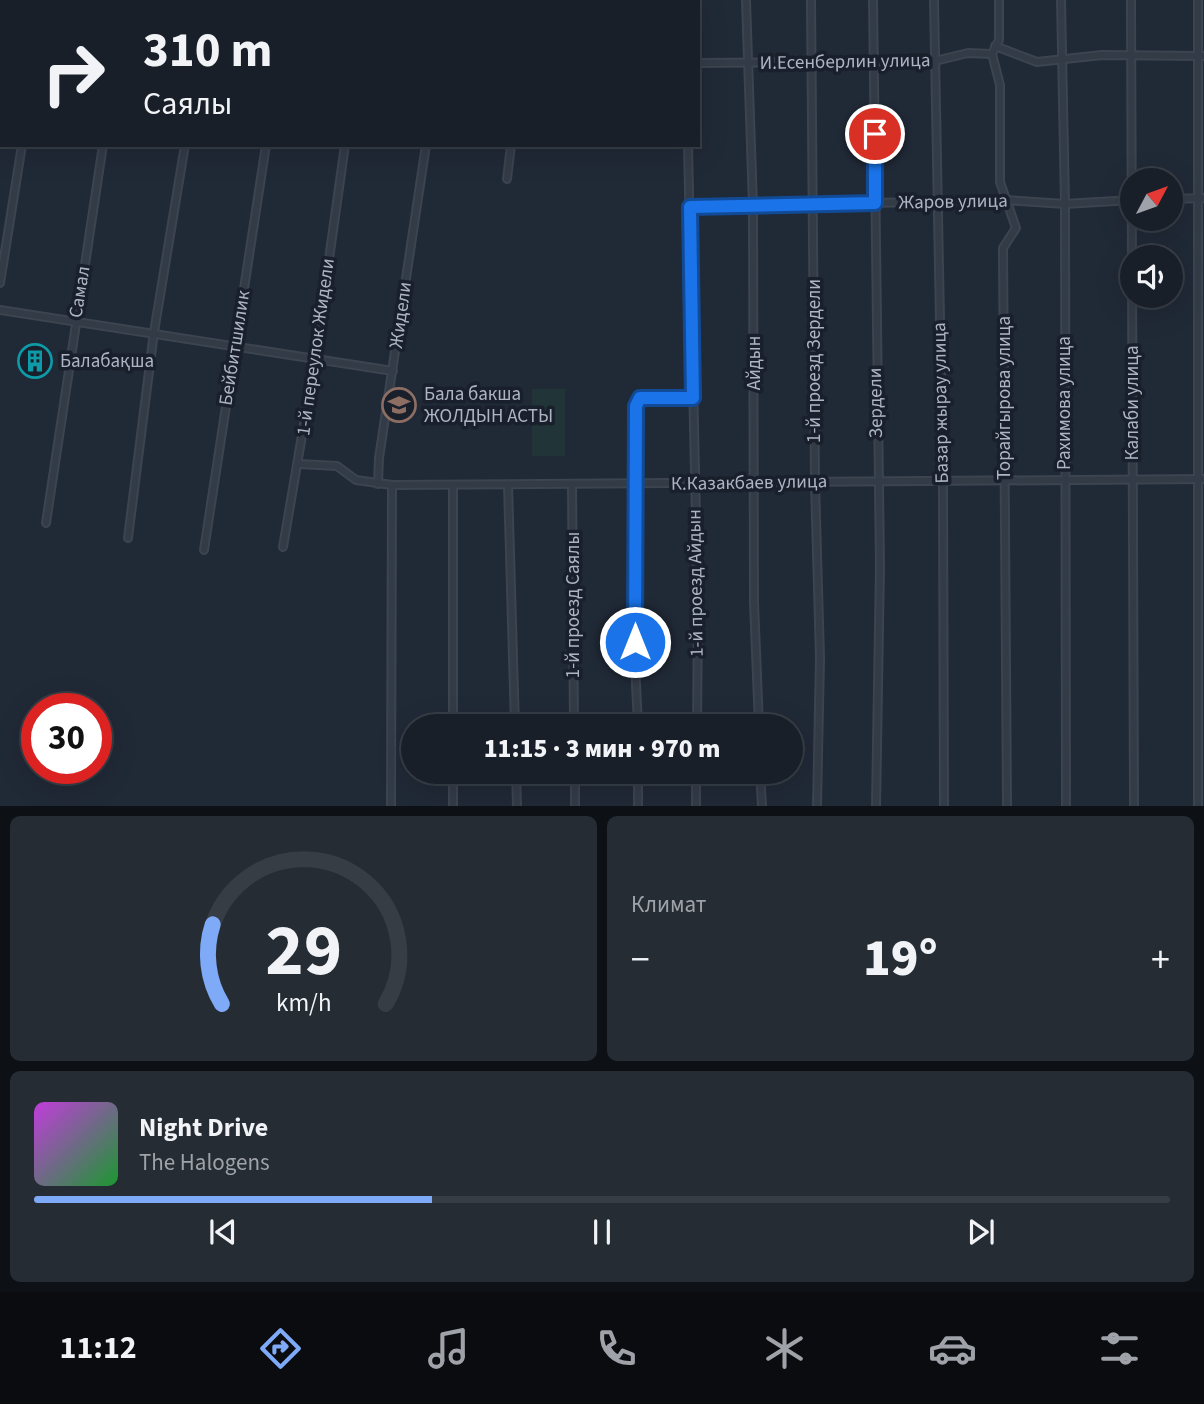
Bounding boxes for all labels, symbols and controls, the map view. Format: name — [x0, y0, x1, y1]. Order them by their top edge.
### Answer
text: 310 m — [143, 16, 272, 86]
icon: right — [28, 28, 119, 119]
street label: И.Есенберлин улица — [759, 47, 931, 77]
text: Саялы — [143, 81, 232, 127]
pin — [845, 104, 905, 164]
icon: arrive — [856, 115, 894, 153]
north arrow — [1120, 168, 1183, 231]
map controls — [1120, 168, 1183, 308]
street label: Жаров улица — [898, 188, 1008, 216]
button: sound — [1120, 245, 1183, 308]
street label: 1-й переулок Жидели — [290, 256, 342, 438]
street label: Самал — [63, 264, 97, 320]
street label: 1-й проезд Зердели — [801, 279, 828, 443]
street label: Жидели — [383, 280, 419, 350]
street label: Бейбитшилик — [213, 288, 258, 407]
street label: Торайгырова улица — [991, 316, 1018, 480]
street label: Базар жырау улица — [926, 322, 956, 484]
street label: Айдын — [741, 336, 768, 390]
street label: Рахимова улица — [1051, 336, 1078, 470]
building icon: Балабақша — [16, 342, 54, 380]
street label: Калаби улица — [1119, 346, 1146, 460]
place label: Балабақша — [60, 348, 154, 375]
street label: Зердели — [862, 367, 890, 439]
place label: Бала бакша ЖОЛДЫН АСТЫ — [424, 381, 553, 430]
school or university icon: Бала бакша ЖОЛДЫН АСТЫ — [380, 386, 418, 424]
street label: К.Казакбаев улица — [671, 468, 827, 498]
street label: 1-й проезд Айдын — [681, 509, 711, 657]
street label: 1-й проезд Саялы — [560, 532, 587, 678]
position arrow — [598, 605, 672, 679]
speed limit sign: 30 — [21, 693, 112, 784]
text: 11:15 · 3 мин · 970 m — [484, 730, 720, 767]
text: Климат — [631, 888, 706, 921]
text: 29 — [265, 900, 342, 1004]
text: 19° — [863, 922, 938, 996]
text: − — [631, 933, 650, 987]
text: + — [1151, 933, 1170, 987]
text: km/h — [276, 985, 331, 1021]
text: Night Drive — [139, 1109, 268, 1146]
text: The Halogens — [139, 1146, 270, 1179]
icon: previous — [204, 1213, 242, 1251]
icon: pause — [583, 1213, 621, 1251]
icon: next — [962, 1213, 1000, 1251]
icon: directions — [256, 1324, 305, 1373]
icon: music — [424, 1324, 473, 1373]
icon: phone — [592, 1324, 641, 1373]
icon: climate — [760, 1324, 809, 1373]
icon: car — [928, 1324, 977, 1373]
icon: filters — [1095, 1324, 1144, 1373]
text: 11:12 — [59, 1325, 137, 1371]

